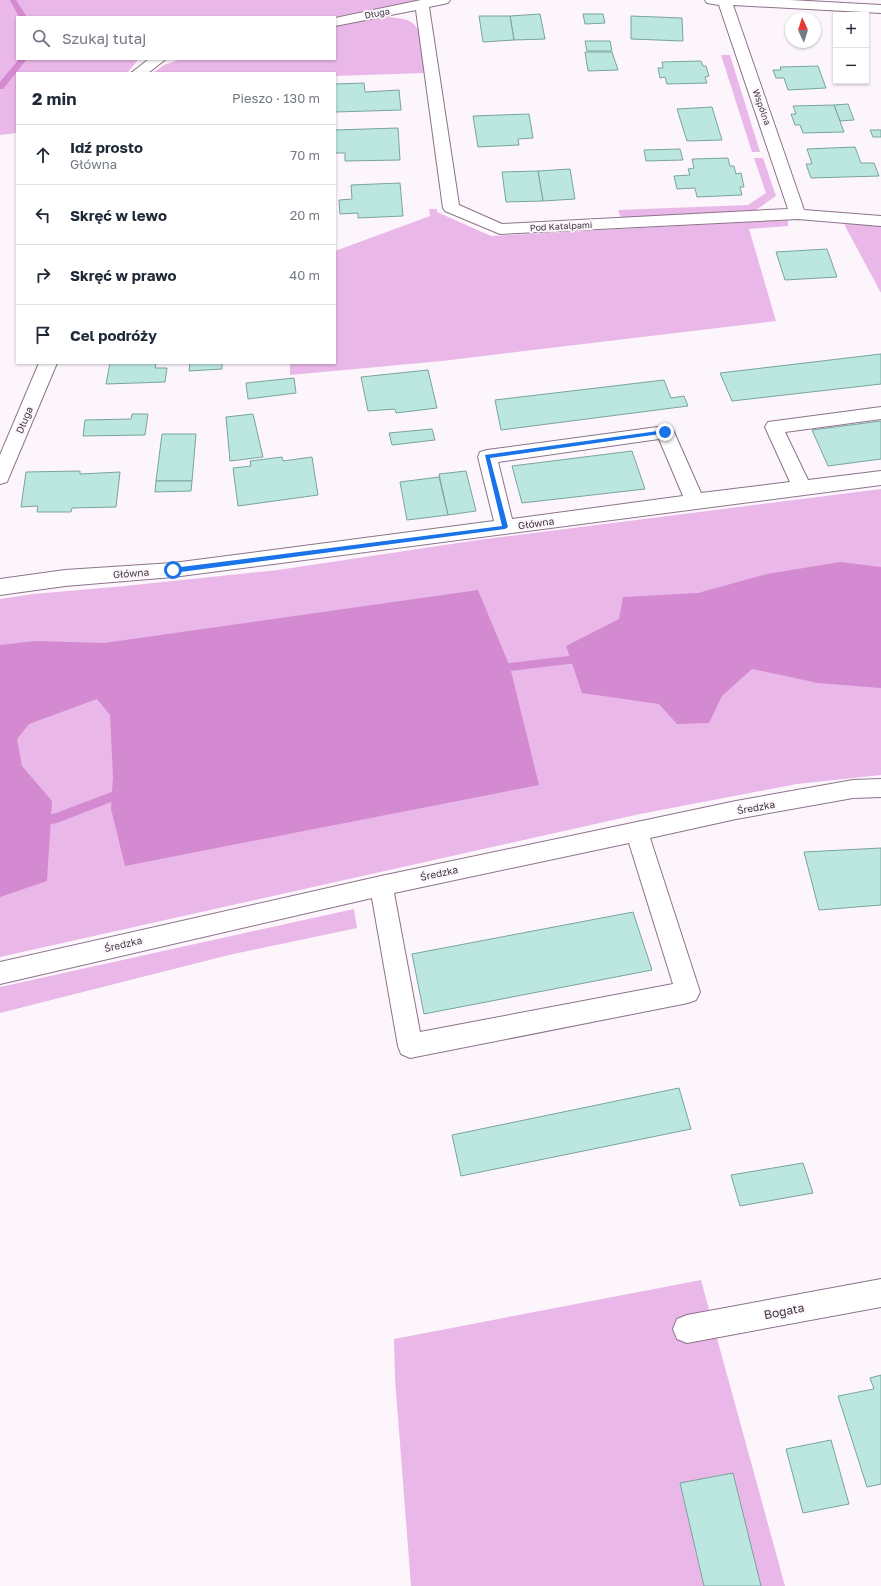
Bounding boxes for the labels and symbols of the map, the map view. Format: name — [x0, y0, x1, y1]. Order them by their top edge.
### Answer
street label: Długa — [363, 5, 391, 21]
north arrow — [785, 12, 821, 48]
street label: Wspólna — [751, 87, 773, 127]
street label: Pod Katalpami — [529, 219, 593, 233]
street label: Długa — [13, 405, 35, 435]
route end — [656, 423, 674, 441]
street label: Główna — [517, 515, 555, 531]
route start — [164, 561, 182, 579]
street label: Główna — [113, 566, 149, 580]
street label: Średzka — [736, 797, 776, 816]
street label: Średzka — [419, 862, 459, 883]
street label: Średzka — [103, 933, 143, 954]
street label: Bogata — [763, 1300, 805, 1322]

